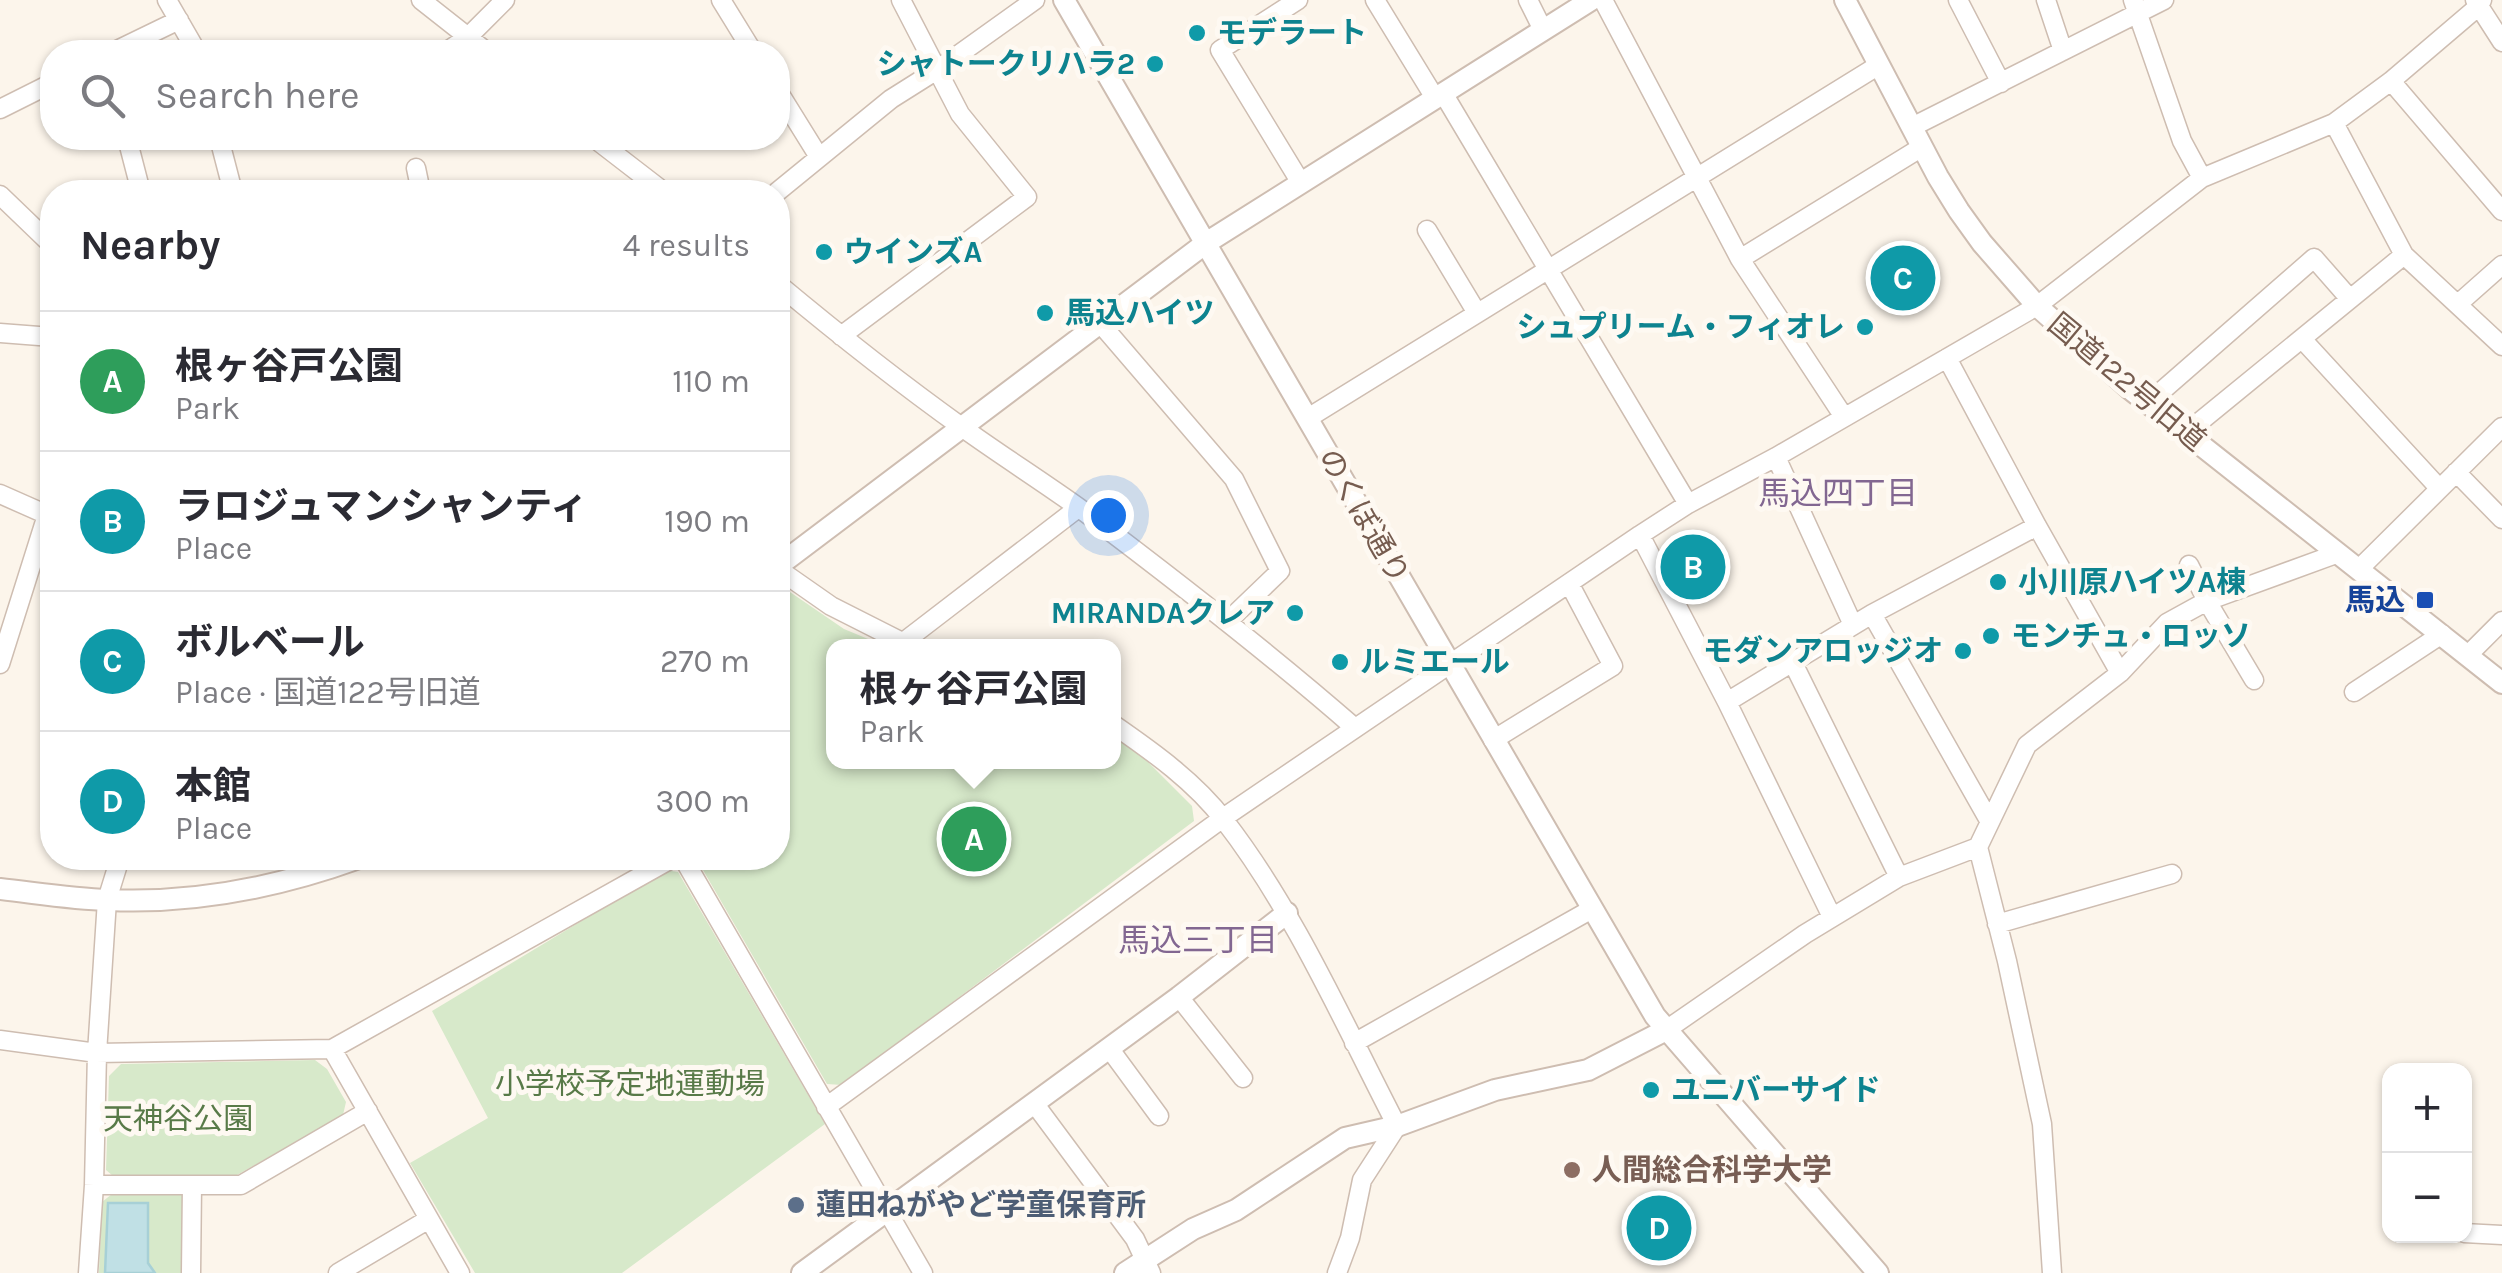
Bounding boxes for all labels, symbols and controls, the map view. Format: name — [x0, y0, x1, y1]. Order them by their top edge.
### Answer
place label: モデラート — [1217, 15, 1367, 51]
marker: モデラート — [1186, 22, 1208, 44]
search box — [40, 40, 790, 150]
place label: シャトークリハラ2 — [877, 46, 1135, 82]
marker: シャトークリハラ2 — [1144, 53, 1166, 75]
icon: search — [75, 68, 130, 123]
text: Search here — [155, 73, 359, 118]
text: Nearby — [80, 220, 220, 270]
text: 4 results — [623, 227, 750, 264]
place label: ウインズA — [844, 234, 982, 270]
pin: C — [1870, 240, 1936, 316]
marker: ウインズA — [813, 241, 835, 263]
place label: 馬込ハイツ — [1065, 295, 1214, 331]
marker: 馬込ハイツ — [1034, 302, 1056, 324]
street label: 国道122号旧道 — [2041, 306, 2213, 458]
place label: シュプリーム・フィオレ — [1517, 309, 1845, 345]
marker: シュプリーム・フィオレ — [1854, 316, 1876, 338]
text: 根ヶ谷戸公園 — [175, 344, 403, 389]
text: A — [102, 363, 123, 400]
text: 110 m — [672, 363, 750, 400]
text: Park — [175, 390, 240, 427]
street label: のくぼ通り — [1311, 442, 1417, 590]
district label: 馬込四丁目 — [1758, 475, 1918, 512]
text: ラロジュマンシャンティ — [175, 484, 588, 529]
your location — [1083, 490, 1134, 541]
text: B — [102, 503, 123, 540]
text: 190 m — [664, 503, 750, 540]
text: Place — [175, 530, 252, 567]
pin: B — [1660, 530, 1726, 604]
place label: 小川原ハイツA棟 — [2018, 564, 2246, 600]
marker: 小川原ハイツA棟 — [1987, 571, 2009, 593]
place label: 馬込 — [2345, 582, 2405, 618]
marker: 馬込 — [2414, 589, 2436, 611]
place label: MIRANDAクレア — [1051, 595, 1275, 631]
marker: MIRANDAクレア — [1284, 602, 1306, 624]
place label: モンチュ・ロッソ — [2011, 618, 2251, 654]
text: ボルベール — [175, 620, 365, 665]
marker: モンチュ・ロッソ — [1980, 625, 2002, 647]
place label: モダンアロッジオ — [1703, 633, 1943, 669]
popup — [826, 639, 1121, 769]
marker: モダンアロッジオ — [1952, 640, 1974, 662]
text: C — [102, 643, 123, 680]
text: 270 m — [660, 643, 750, 680]
place label: ルミエール — [1360, 644, 1510, 680]
marker: ルミエール — [1329, 651, 1351, 673]
text: 根ヶ谷戸公園 — [859, 667, 1088, 712]
text: Place · 国道122号旧道 — [175, 674, 481, 711]
text: Park — [859, 713, 924, 750]
text: 本館 — [175, 764, 251, 809]
text: D — [102, 783, 123, 820]
text: 300 m — [656, 783, 750, 820]
pin: A — [942, 802, 1006, 876]
text: Place — [175, 810, 252, 847]
district label: 馬込三丁目 — [1118, 922, 1278, 959]
map controls — [2382, 1063, 2472, 1243]
button: + — [2382, 1063, 2472, 1153]
park label: 小学校予定地運動場 — [495, 1066, 765, 1102]
place label: ユニバーサイド — [1671, 1072, 1880, 1108]
marker: ユニバーサイド — [1640, 1079, 1662, 1101]
park label: 天神谷公園 — [103, 1101, 253, 1137]
place label: 人間総合科学大学 — [1592, 1152, 1832, 1188]
button: − — [2382, 1153, 2472, 1243]
marker: 人間総合科学大学 — [1561, 1159, 1583, 1181]
place label: 蓮田ねがやど学童保育所 — [816, 1187, 1146, 1223]
pin: D — [1626, 1190, 1692, 1266]
marker: 蓮田ねがやど学童保育所 — [785, 1194, 807, 1216]

